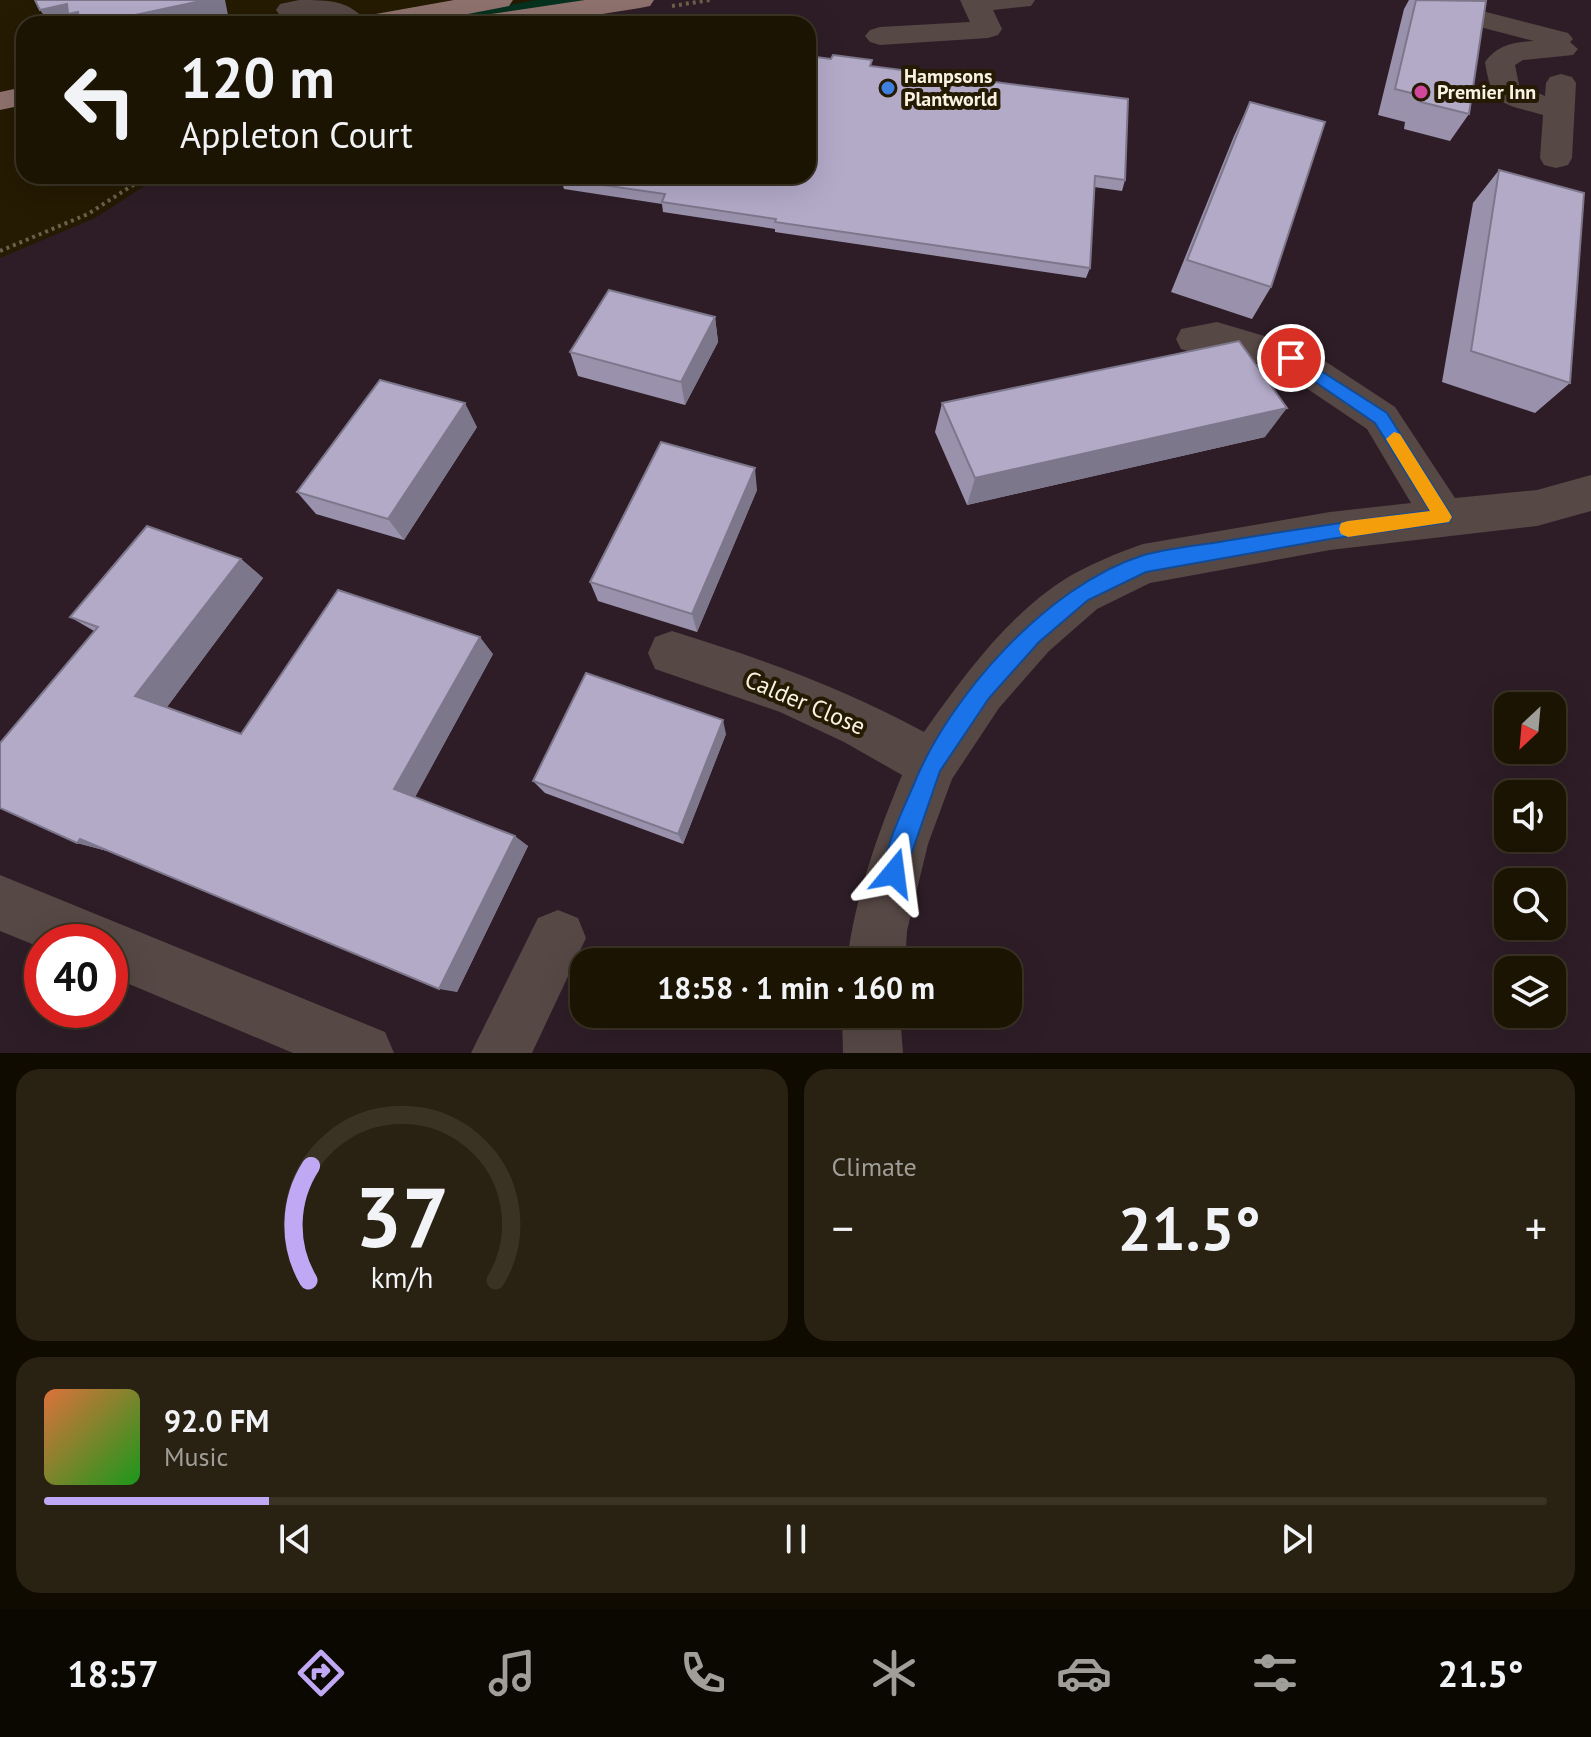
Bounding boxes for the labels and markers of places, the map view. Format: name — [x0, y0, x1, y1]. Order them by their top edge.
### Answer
place label: Hampsons Plantworld — [904, 63, 997, 112]
marker: Hampsons Plantworld — [879, 79, 897, 97]
place label: Premier Inn — [1437, 79, 1536, 105]
marker: Premier Inn — [1412, 83, 1430, 101]
pin — [1257, 324, 1325, 392]

